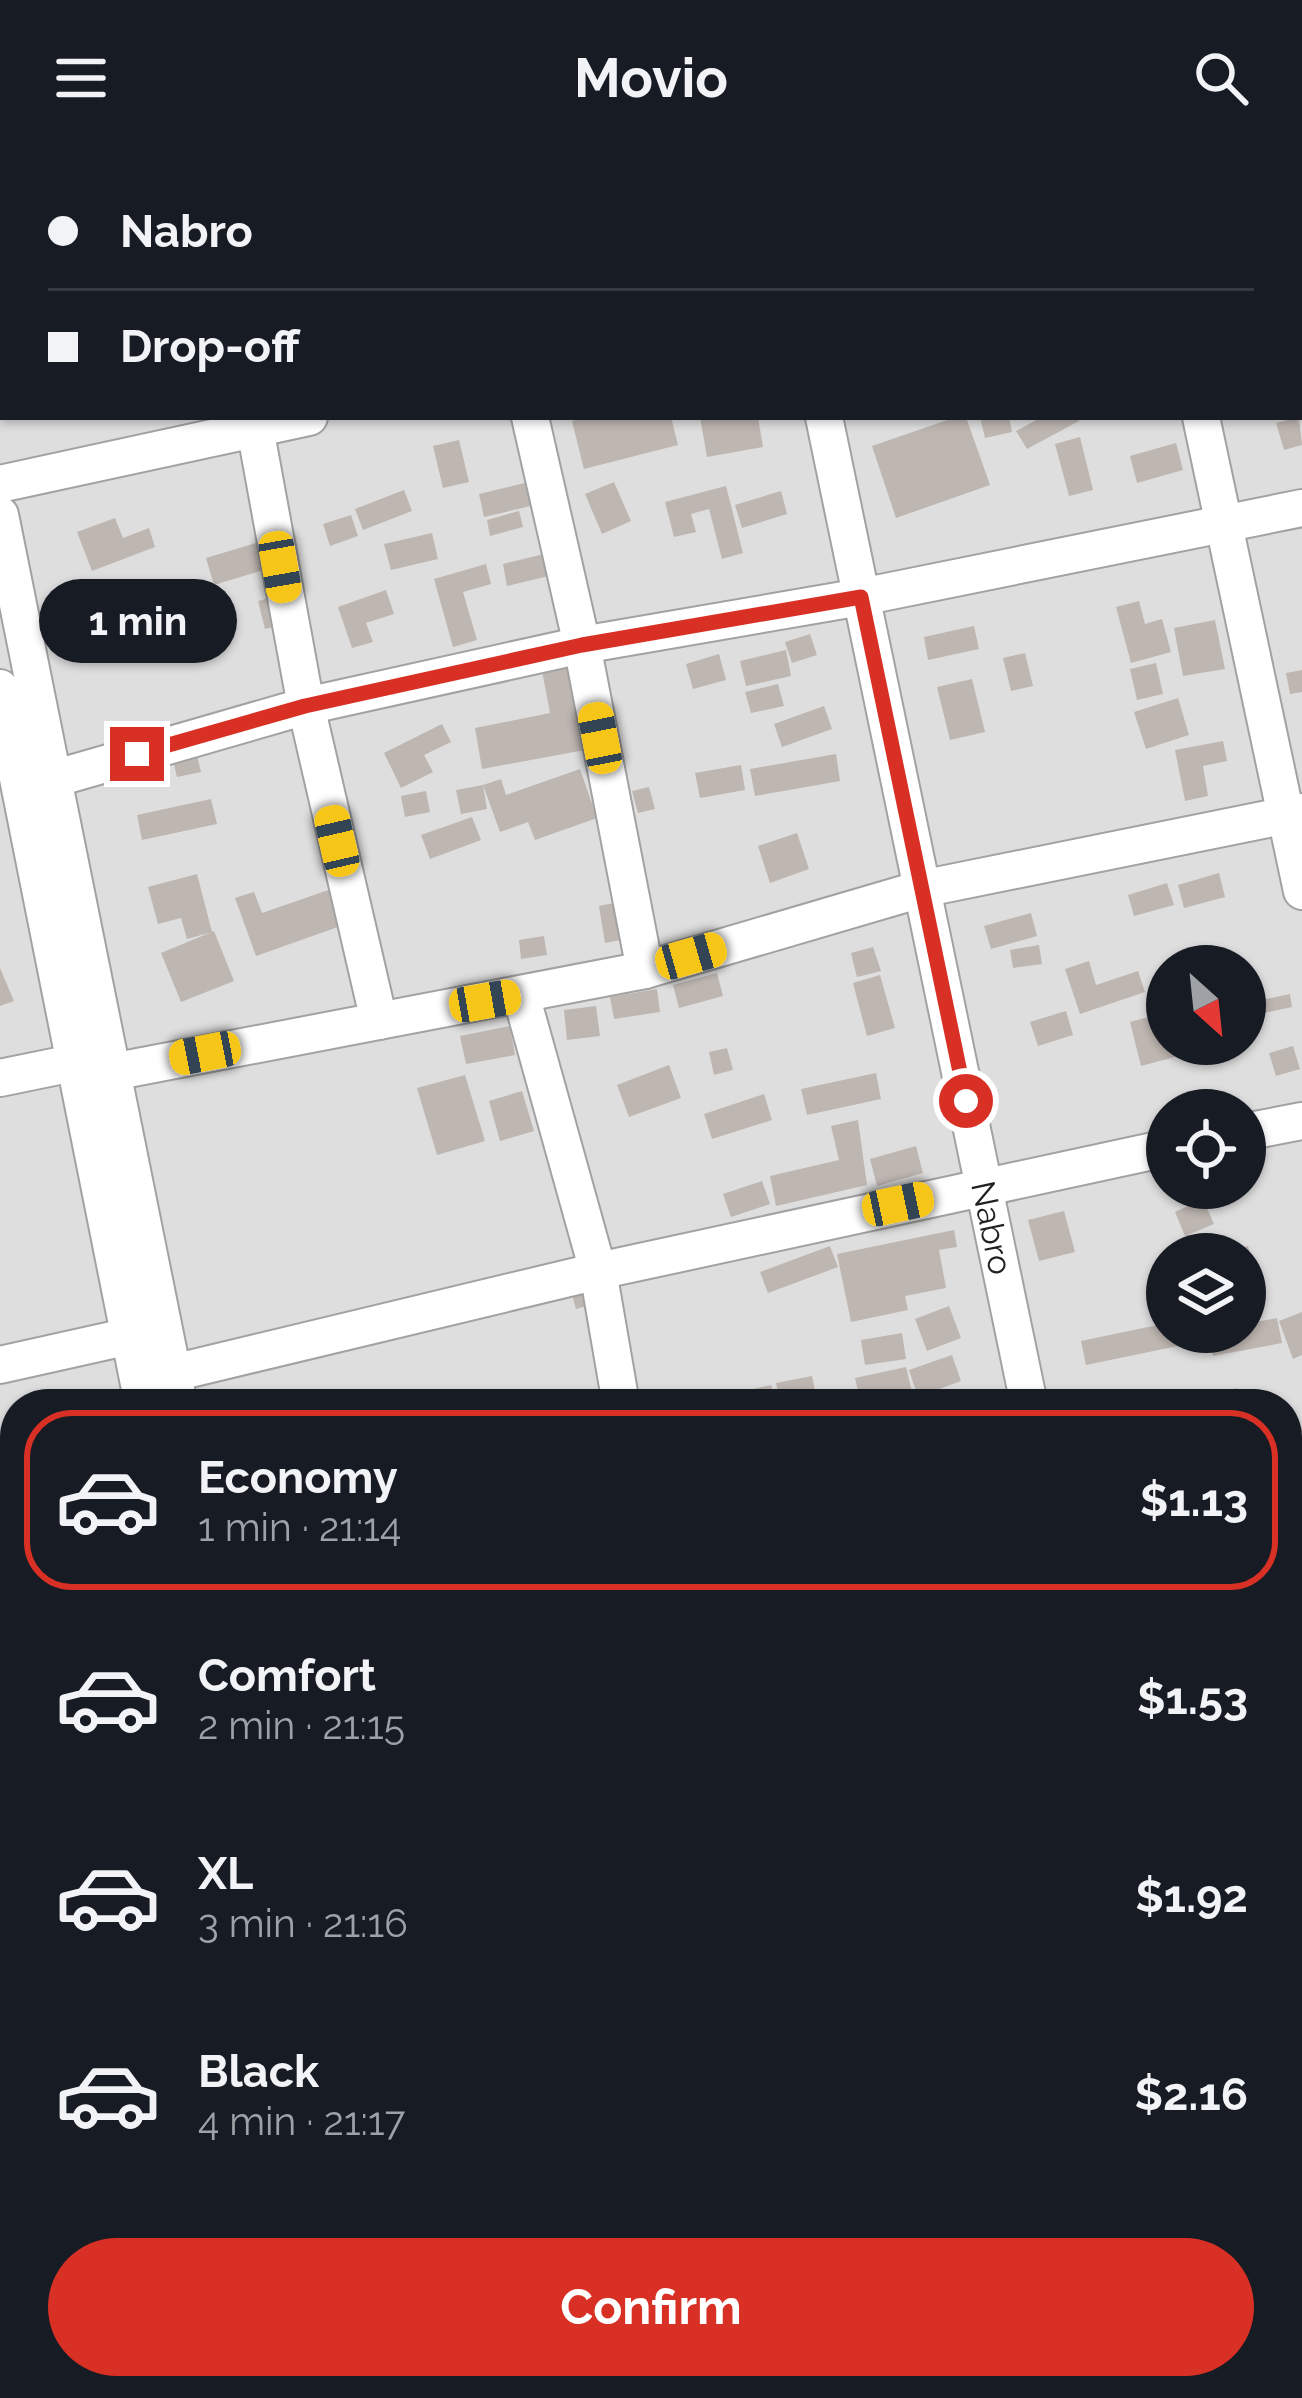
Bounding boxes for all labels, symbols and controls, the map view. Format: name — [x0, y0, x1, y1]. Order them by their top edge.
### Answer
icon: menu — [48, 45, 114, 111]
icon: search — [1188, 45, 1254, 111]
text: Movio — [574, 46, 728, 110]
text: Nabro — [120, 205, 253, 258]
text: Drop-off — [120, 320, 300, 373]
car — [256, 528, 304, 606]
callout: 1 min — [38, 580, 236, 664]
text: 1 min — [89, 598, 187, 644]
car — [575, 699, 625, 777]
route end — [110, 727, 164, 781]
car — [311, 802, 363, 880]
car — [651, 929, 731, 983]
north arrow — [1146, 945, 1266, 1065]
map controls — [1146, 945, 1266, 1353]
car — [446, 977, 524, 1025]
car — [166, 1028, 244, 1078]
route start — [939, 1074, 993, 1128]
button: locate — [1146, 1089, 1266, 1209]
street label: Nabro — [963, 1178, 1021, 1278]
car — [859, 1179, 937, 1229]
button: layers — [1146, 1233, 1266, 1353]
icon: car — [54, 1446, 162, 1554]
text: Economy — [198, 1451, 398, 1504]
text: $1.13 — [1140, 1474, 1248, 1527]
text: 1 min · 21:14 — [198, 1504, 401, 1550]
icon: car — [54, 1644, 162, 1752]
text: Comfort — [198, 1649, 376, 1702]
text: $1.53 — [1137, 1672, 1248, 1725]
text: 2 min · 21:15 — [198, 1702, 405, 1748]
icon: car — [54, 1842, 162, 1950]
text: XL — [198, 1847, 253, 1900]
text: $1.92 — [1135, 1870, 1248, 1923]
text: 3 min · 21:16 — [198, 1900, 408, 1946]
icon: car — [54, 2040, 162, 2148]
text: Black — [198, 2045, 319, 2098]
text: $2.16 — [1134, 2068, 1248, 2121]
text: 4 min · 21:17 — [198, 2098, 405, 2144]
button: Confirm — [48, 2238, 1254, 2376]

